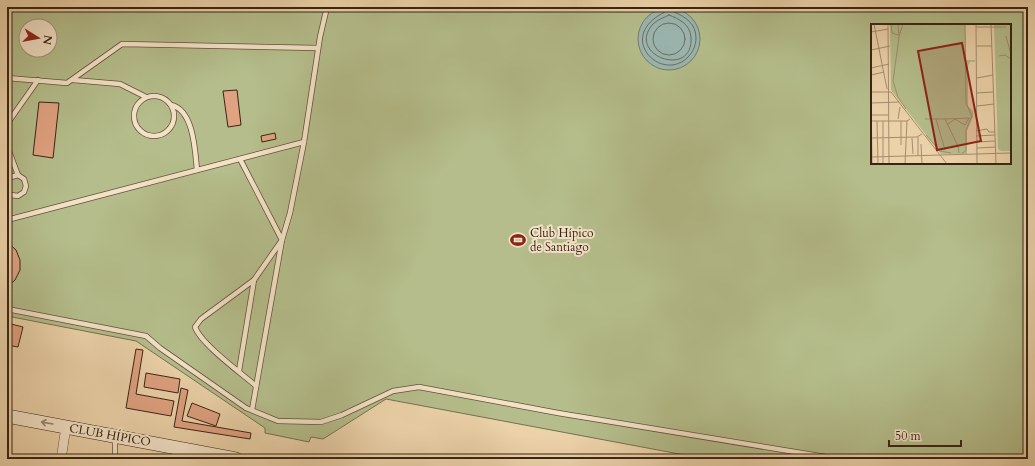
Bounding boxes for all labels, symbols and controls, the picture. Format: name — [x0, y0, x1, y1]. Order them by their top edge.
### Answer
north arrow — [18, 18, 58, 58]
inset map — [871, 24, 1011, 164]
text: N — [39, 34, 56, 46]
place label: Club Hípico de Santiago — [530, 225, 594, 255]
sports icon: Club Hípico de Santiago — [509, 231, 527, 249]
one-way arrow — [40, 419, 53, 427]
street label: CLUB HÍPICO — [68, 419, 152, 450]
scale bar — [889, 422, 961, 448]
text: 50 m — [895, 428, 922, 444]

